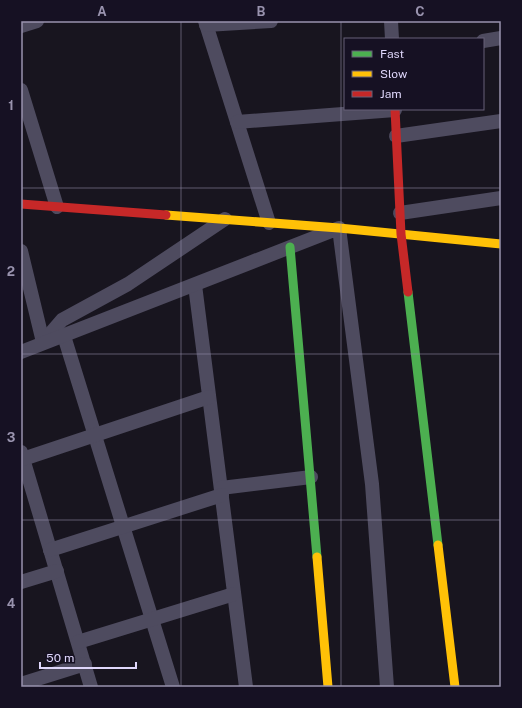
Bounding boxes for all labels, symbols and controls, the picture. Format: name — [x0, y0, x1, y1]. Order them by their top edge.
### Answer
text: A — [97, 4, 107, 19]
text: B — [257, 4, 266, 19]
text: C — [415, 4, 425, 19]
legend — [344, 38, 484, 110]
text: Fast — [380, 47, 405, 61]
text: Slow — [380, 67, 408, 81]
text: Jam — [380, 87, 402, 101]
text: 1 — [8, 98, 14, 113]
text: 2 — [7, 264, 15, 279]
text: 3 — [7, 430, 16, 445]
text: 4 — [7, 596, 16, 611]
scale bar — [40, 644, 136, 670]
text: 50 m — [46, 651, 74, 665]

